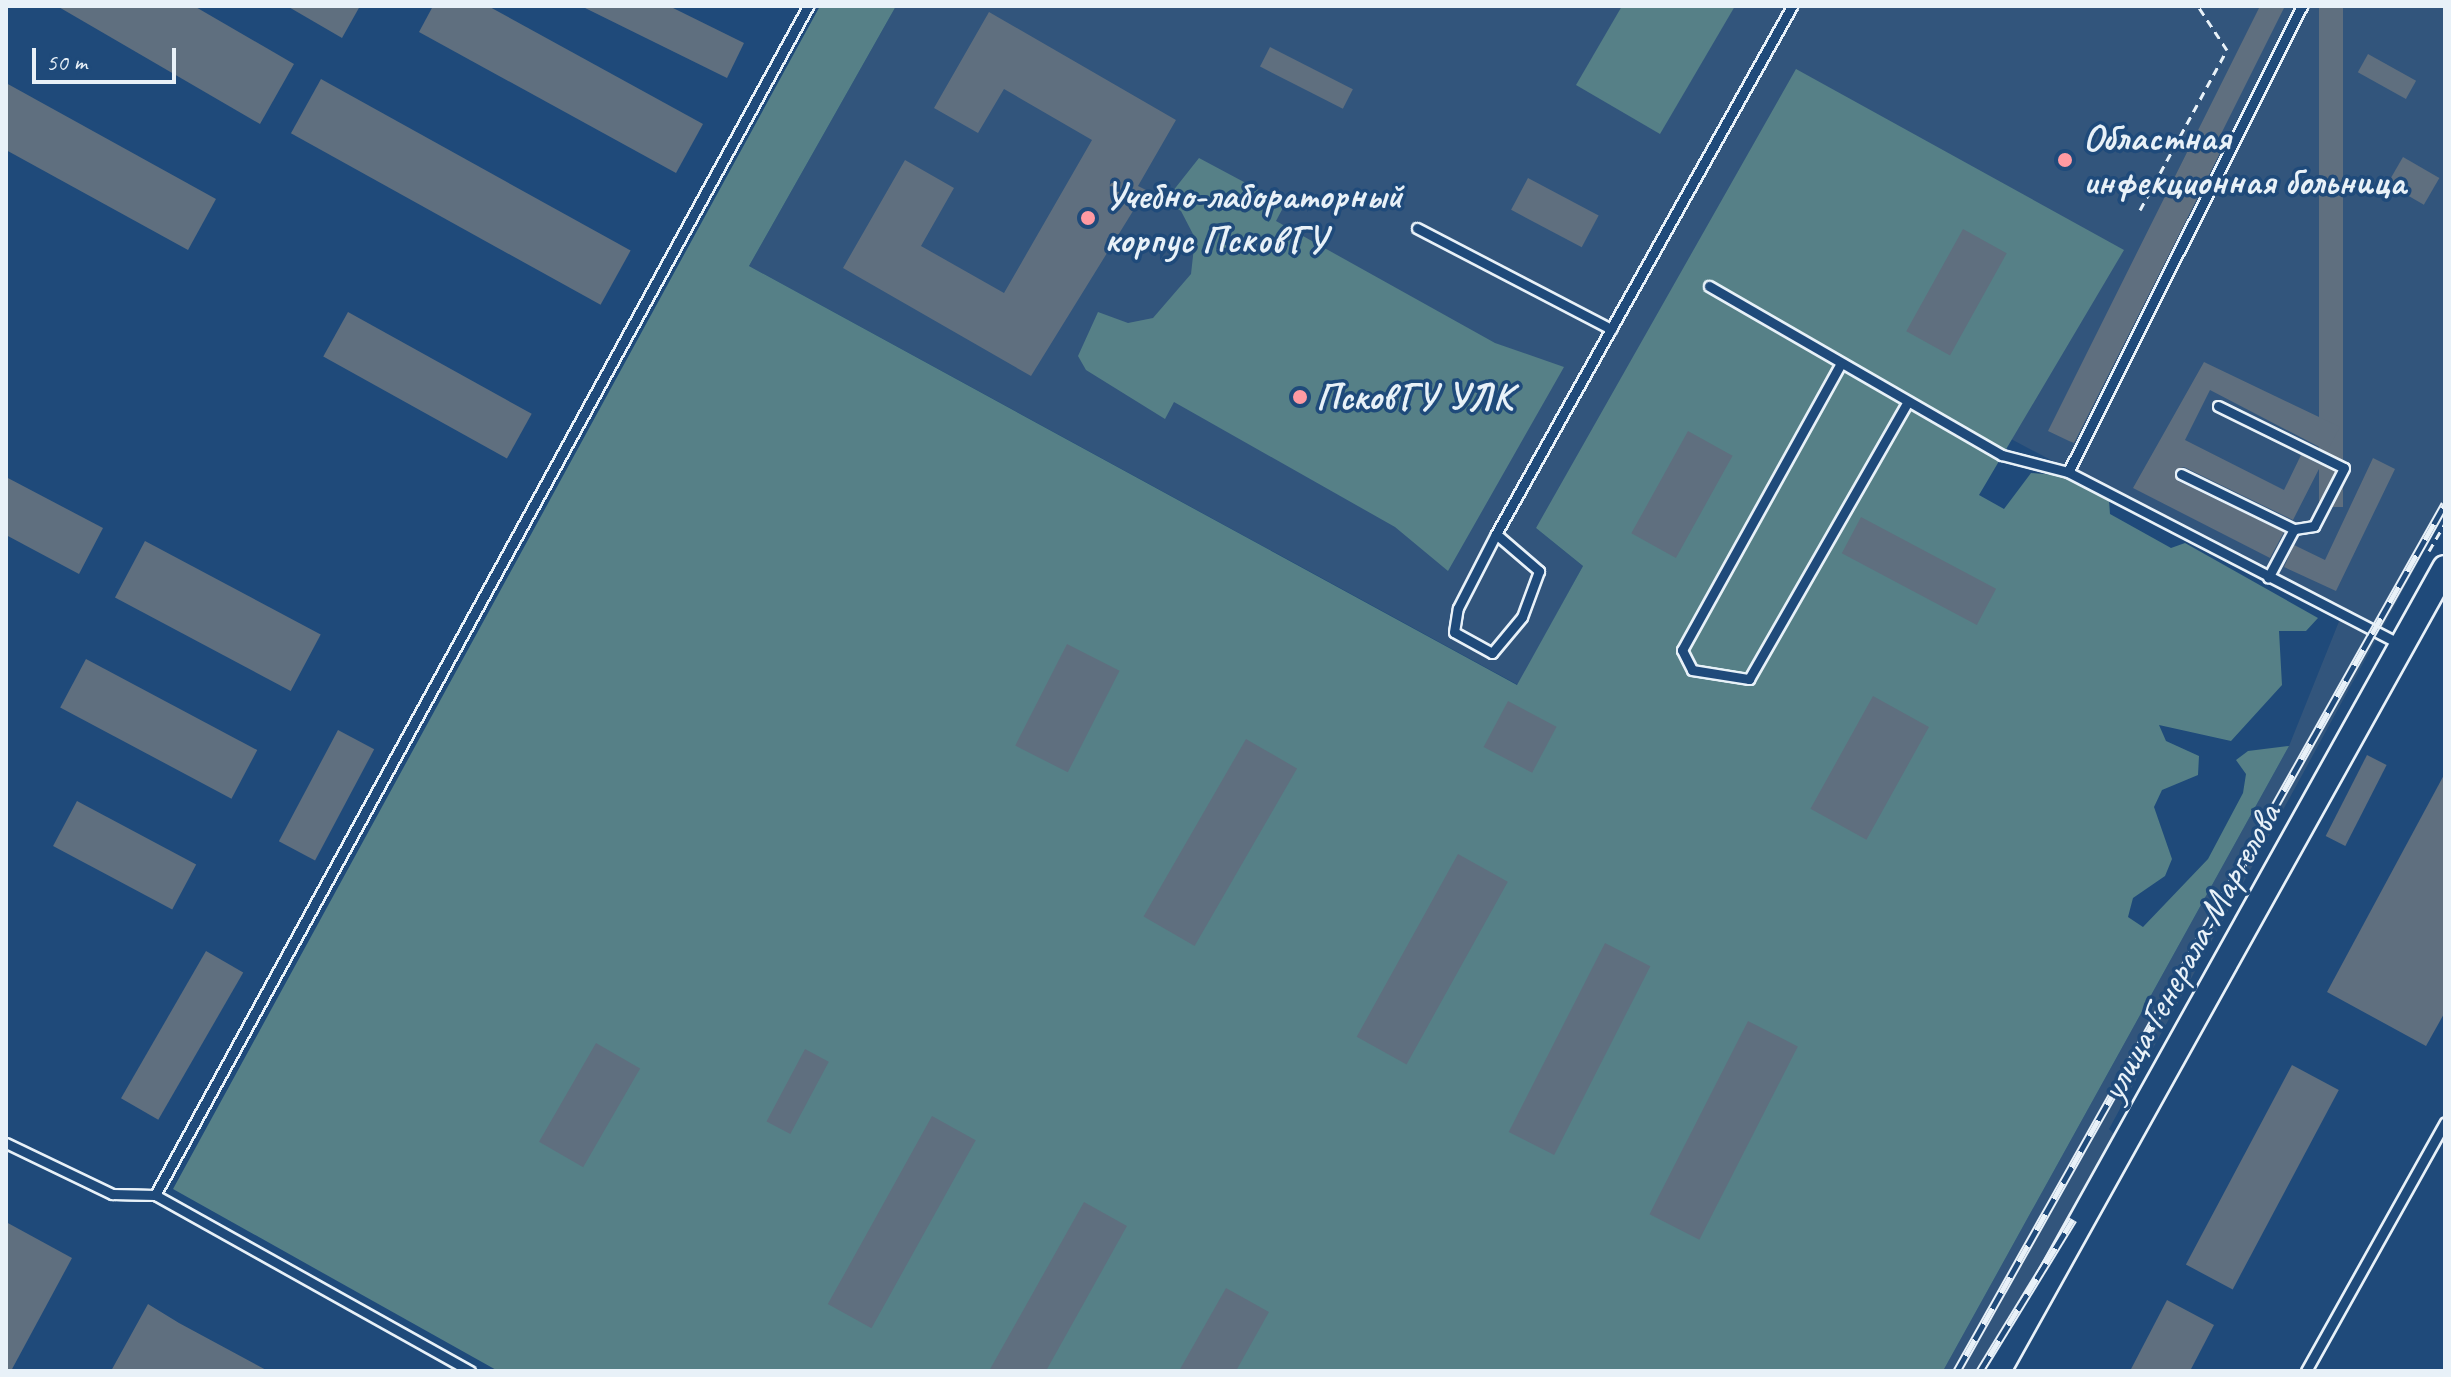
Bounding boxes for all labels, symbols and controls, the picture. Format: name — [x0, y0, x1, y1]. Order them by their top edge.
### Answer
scale bar — [36, 32, 180, 82]
text: 50 m — [46, 47, 87, 77]
place label: Областная инфекционная больница — [2083, 115, 2405, 204]
marker: Областная инфекционная больница — [2054, 149, 2076, 171]
place label: Учебно-лабораторный корпус ПсковГУ — [1104, 173, 1402, 262]
marker: Учебно-лабораторный корпус ПсковГУ — [1079, 209, 1097, 227]
place label: ПсковГУ УЛК — [1316, 374, 1510, 420]
marker: ПсковГУ УЛК — [1291, 388, 1309, 406]
street label: улица Генерала Маргелова — [2088, 793, 2292, 1111]

